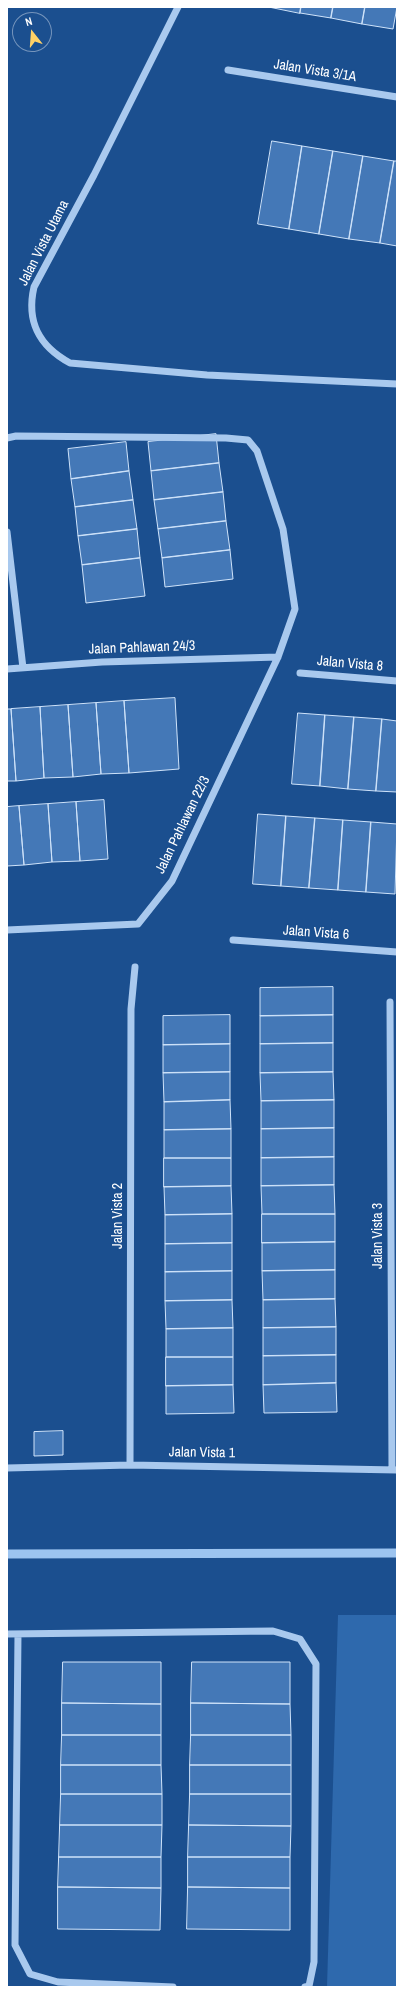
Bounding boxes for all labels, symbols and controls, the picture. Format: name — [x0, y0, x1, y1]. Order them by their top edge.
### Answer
north arrow — [12, 12, 52, 52]
text: N — [24, 14, 34, 29]
street label: Jalan Vista 3/1A — [272, 56, 358, 86]
street label: Jalan Vista Utama — [15, 197, 73, 289]
street label: Jalan Pahlawan 24/3 — [88, 638, 196, 658]
street label: Jalan Vista 8 — [316, 653, 384, 675]
street label: Jalan Pahlawan 22/3 — [152, 773, 214, 877]
street label: Jalan Vista 6 — [282, 922, 350, 944]
street label: Jalan Vista 2 — [110, 1183, 126, 1249]
street label: Jalan Vista 3 — [370, 1203, 386, 1269]
street label: Jalan Vista 1 — [169, 1444, 235, 1462]

